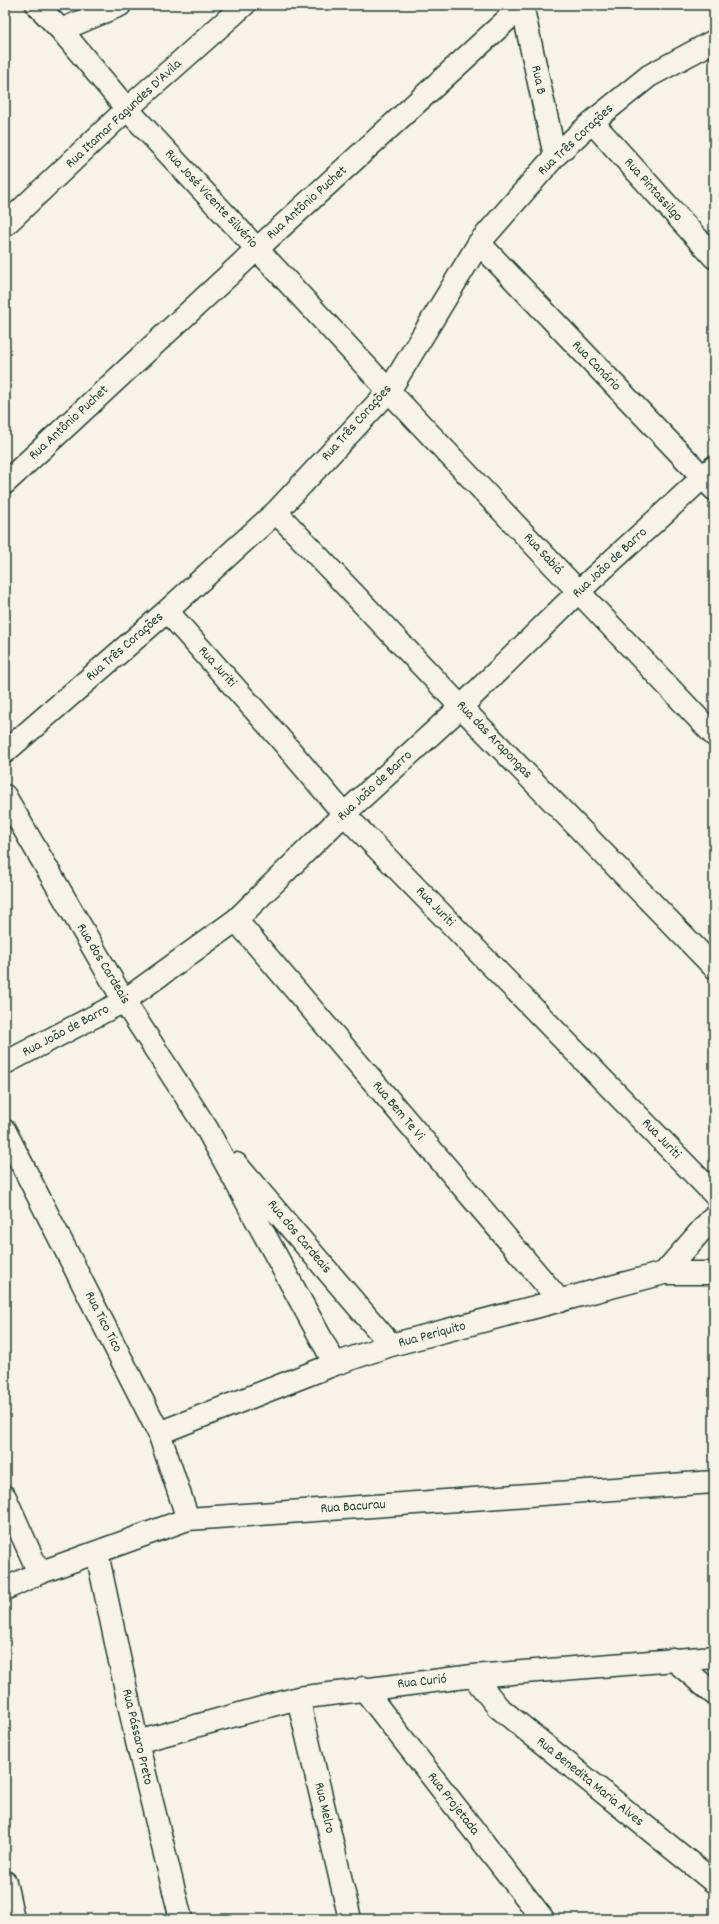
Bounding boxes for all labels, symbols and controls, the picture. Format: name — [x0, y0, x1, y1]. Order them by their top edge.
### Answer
street label: Rua Itamar Fagundes D'Avila — [61, 54, 187, 173]
street label: Rua B — [525, 64, 551, 97]
street label: Rua Três Corações — [534, 99, 619, 181]
street label: Rua José Vicente Silvério — [160, 145, 262, 253]
street label: Rua Pintassilgo — [619, 154, 687, 226]
street label: Rua Antônio Puchet — [262, 161, 352, 245]
street label: Rua Canário — [567, 336, 625, 396]
street label: Rua Três Corações — [317, 380, 397, 466]
street label: Rua Antônio Puchet — [25, 381, 113, 465]
street label: Rua João de Barro — [568, 523, 652, 603]
street label: Rua Sabiá — [518, 529, 568, 579]
street label: Rua Três Corações — [82, 607, 168, 686]
street label: Rua Juriti — [193, 642, 241, 692]
street label: Rua das Arapongas — [451, 696, 537, 784]
street label: Rua João de Barro — [333, 746, 417, 826]
street label: Rua Juriti — [411, 882, 460, 932]
street label: Rua dos Cardeais — [71, 920, 135, 1008]
street label: Rua João de Barro — [19, 1000, 113, 1062]
street label: Rua Bem Te Vi — [367, 1077, 429, 1146]
street label: Rua Juriti — [637, 1114, 686, 1164]
street label: Rua dos Cardeais — [262, 1196, 336, 1278]
street label: Rua Tico Tico — [79, 1288, 127, 1356]
street label: Rua Periquito — [396, 1316, 468, 1354]
street label: Rua Bacurau — [320, 1495, 386, 1519]
street label: Rua Curió — [396, 1669, 448, 1695]
street label: Rua Pássaro Preto — [116, 1687, 158, 1787]
street label: Rua Benedita Maria Alves — [532, 1732, 648, 1832]
street label: Rua Projetada — [422, 1768, 484, 1840]
street label: Rua Melro — [308, 1781, 340, 1835]

